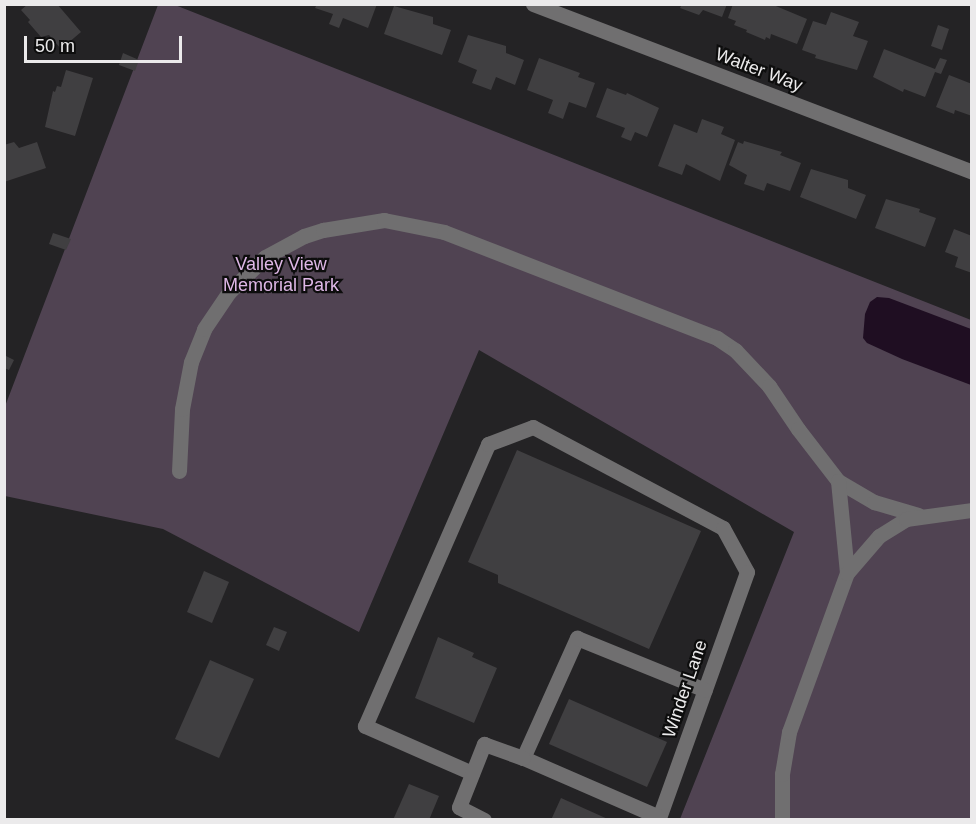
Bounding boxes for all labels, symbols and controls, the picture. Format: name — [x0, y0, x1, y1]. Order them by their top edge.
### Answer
scale bar — [27, 24, 184, 62]
text: 50 m — [35, 36, 75, 56]
street label: Walter Way — [712, 43, 806, 97]
park label: Valley View Memorial Park — [223, 254, 339, 296]
street label: Winder Lane — [658, 637, 712, 741]

